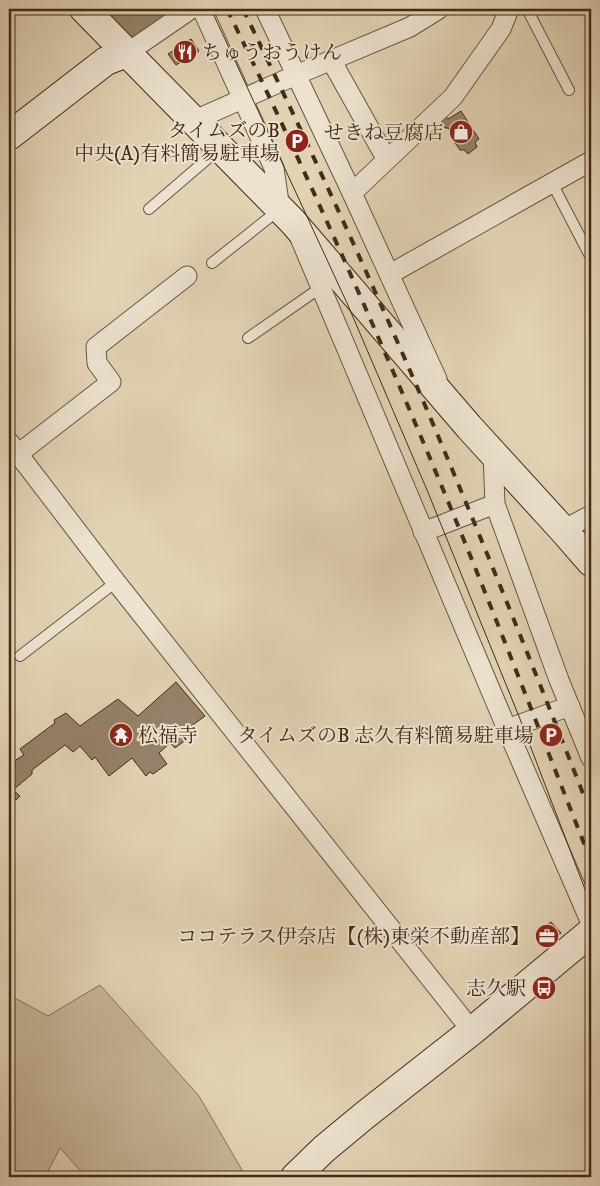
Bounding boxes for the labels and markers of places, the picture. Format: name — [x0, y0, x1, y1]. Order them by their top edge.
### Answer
restaurant icon: ちゅうおうけん — [172, 39, 198, 65]
place label: ちゅうおうけん — [202, 41, 342, 66]
place label: タイムズのB 中央(A)有料簡易駐車場 — [74, 119, 280, 167]
shop icon: せきね豆腐店 — [448, 119, 474, 145]
place label: せきね豆腐店 — [324, 121, 444, 146]
parking icon: タイムズのB 中央(A)有料簡易駐車場 — [284, 128, 310, 154]
temple icon: 松福寺 — [108, 722, 134, 748]
parking icon: タイムズのB 志久有料簡易駐車場 — [538, 722, 564, 748]
place label: 松福寺 — [138, 724, 198, 749]
place label: タイムズのB 志久有料簡易駐車場 — [237, 724, 534, 749]
office icon: ココテラス伊奈店【(株)東栄不動産部】 — [534, 923, 560, 949]
place label: ココテラス伊奈店【(株)東栄不動産部】 — [177, 925, 530, 950]
bus stop icon: 志久駅 — [531, 975, 557, 1001]
place label: 志久駅 — [466, 977, 526, 1002]

